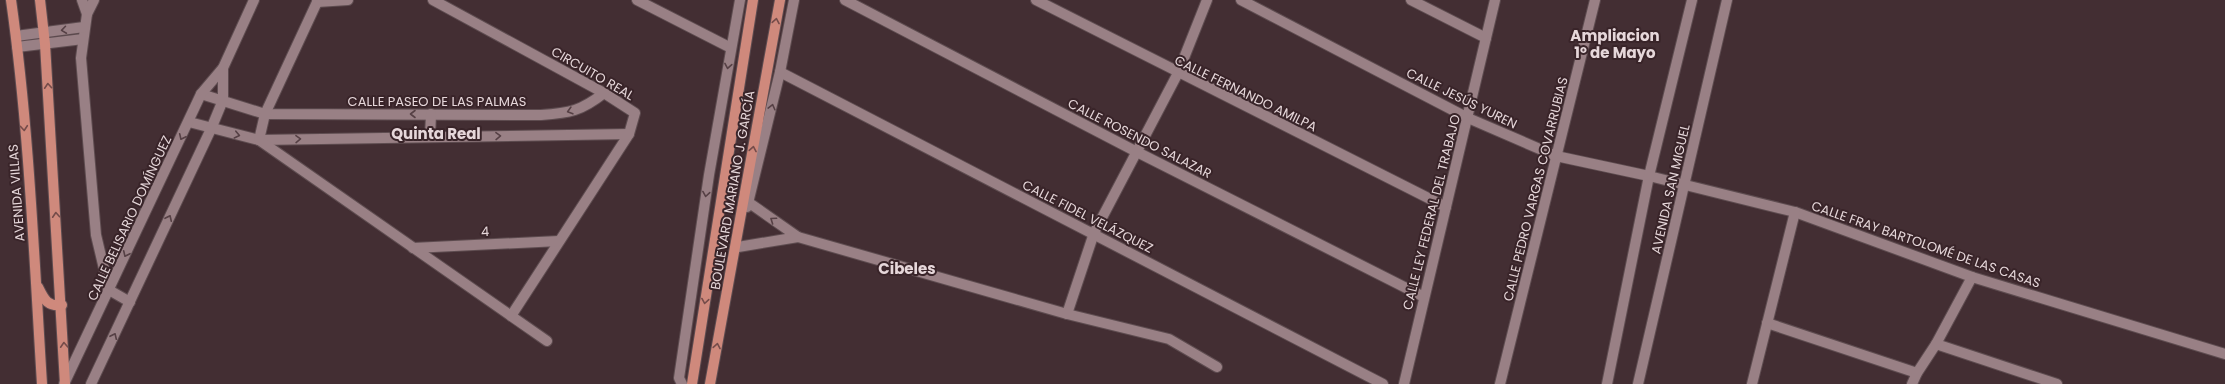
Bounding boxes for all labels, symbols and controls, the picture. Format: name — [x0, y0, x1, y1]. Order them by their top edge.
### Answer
one-way arrow — [771, 18, 780, 24]
one-way arrow — [61, 25, 67, 34]
district label: Ampliacion 1º de Mayo — [1570, 25, 1660, 63]
street label: CIRCUITO REAL — [548, 42, 638, 105]
street label: CALLE FERNANDO AMILPA — [1171, 51, 1320, 136]
one-way arrow — [724, 63, 733, 69]
street label: CALLE JESÚS YUREN — [1403, 63, 1520, 134]
street label: CALLE PEDRO VARGAS COVARRUBIAS — [1498, 75, 1573, 303]
one-way arrow — [43, 83, 52, 89]
street label: BOULEVARD MARIANO J. GARCÍA — [706, 89, 759, 291]
street label: CALLE PASEO DE LAS PALMAS — [348, 92, 526, 111]
street label: CALLE ROSENDO SALAZAR — [1065, 94, 1215, 183]
one-way arrow — [767, 104, 775, 111]
one-way arrow — [567, 106, 574, 115]
one-way arrow — [410, 110, 416, 118]
street label: CALLE LEY FEDERAL DEL TRABAJO — [1398, 112, 1465, 312]
street label: AVENIDA SAN MIGUEL — [1646, 122, 1695, 256]
district label: Quinta Real — [391, 123, 481, 144]
one-way arrow — [19, 125, 28, 131]
one-way arrow — [233, 130, 240, 139]
street label: CALLE BELISARIO DOMÍNGUEZ — [83, 132, 176, 304]
one-way arrow — [495, 132, 501, 140]
one-way arrow — [179, 133, 187, 140]
one-way arrow — [295, 135, 301, 143]
street label: AVENIDA VILLAS — [4, 144, 29, 242]
one-way arrow — [748, 146, 756, 152]
street label: CALLE FIDEL VELÁZQUEZ — [1019, 175, 1156, 258]
one-way arrow — [702, 191, 711, 197]
street label: CALLE FRAY BARTOLOMÉ DE LAS CASAS — [1809, 196, 2043, 293]
one-way arrow — [52, 212, 61, 218]
one-way arrow — [164, 215, 172, 223]
one-way arrow — [771, 218, 778, 225]
street label: 4 — [480, 222, 490, 241]
one-way arrow — [123, 250, 131, 258]
district label: Cibeles — [878, 258, 936, 279]
one-way arrow — [701, 298, 710, 304]
one-way arrow — [109, 333, 117, 340]
one-way arrow — [59, 342, 68, 348]
one-way arrow — [712, 342, 721, 349]

